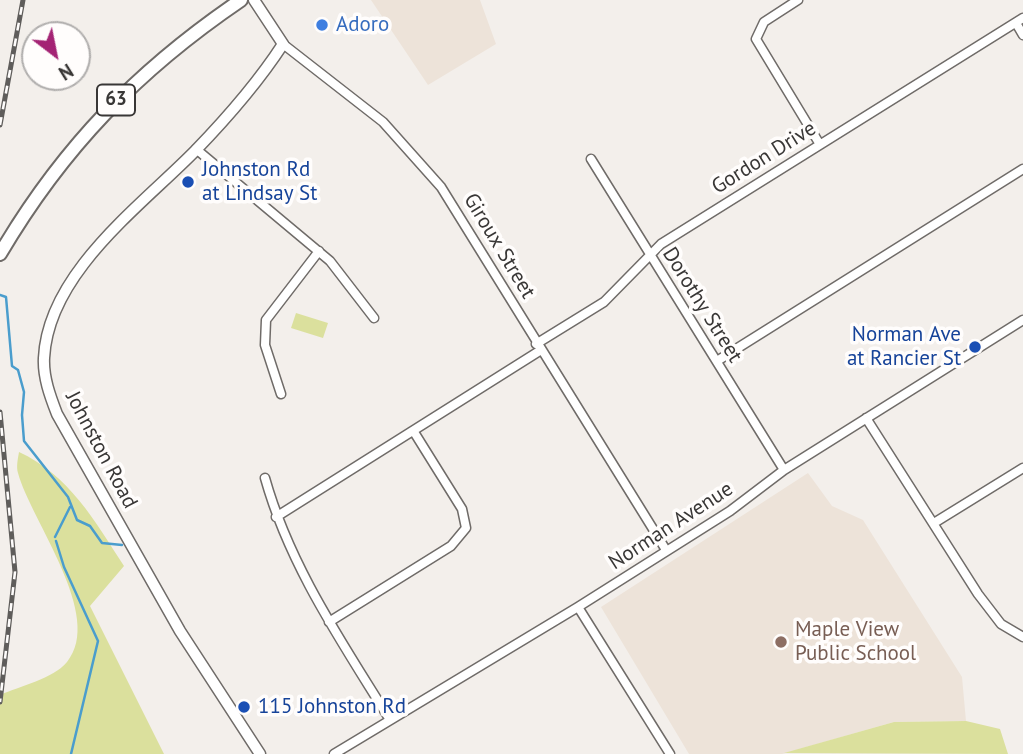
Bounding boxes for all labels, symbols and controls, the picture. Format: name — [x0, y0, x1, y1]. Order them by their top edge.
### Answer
place label: Adoro — [336, 12, 389, 38]
marker: Adoro — [314, 17, 330, 33]
north arrow — [21, 21, 91, 91]
text: N — [54, 59, 78, 86]
road number: 63 — [97, 85, 135, 116]
street label: Gordon Drive — [707, 116, 821, 200]
place label: Johnston Rd at Lindsay St — [202, 157, 317, 207]
marker: Johnston Rd at Lindsay St — [180, 174, 196, 190]
street label: Giroux Street — [458, 189, 540, 303]
street label: Dorothy Street — [657, 243, 747, 367]
place label: Norman Ave at Rancier St — [847, 322, 961, 372]
marker: Norman Ave at Rancier St — [967, 339, 983, 355]
street label: Johnston Road — [60, 387, 142, 513]
street label: Norman Avenue — [604, 477, 738, 575]
place label: Maple View Public School — [795, 617, 916, 667]
marker: Maple View Public School — [773, 634, 789, 650]
place label: 115 Johnston Rd — [258, 694, 406, 720]
marker: 115 Johnston Rd — [236, 699, 252, 715]

